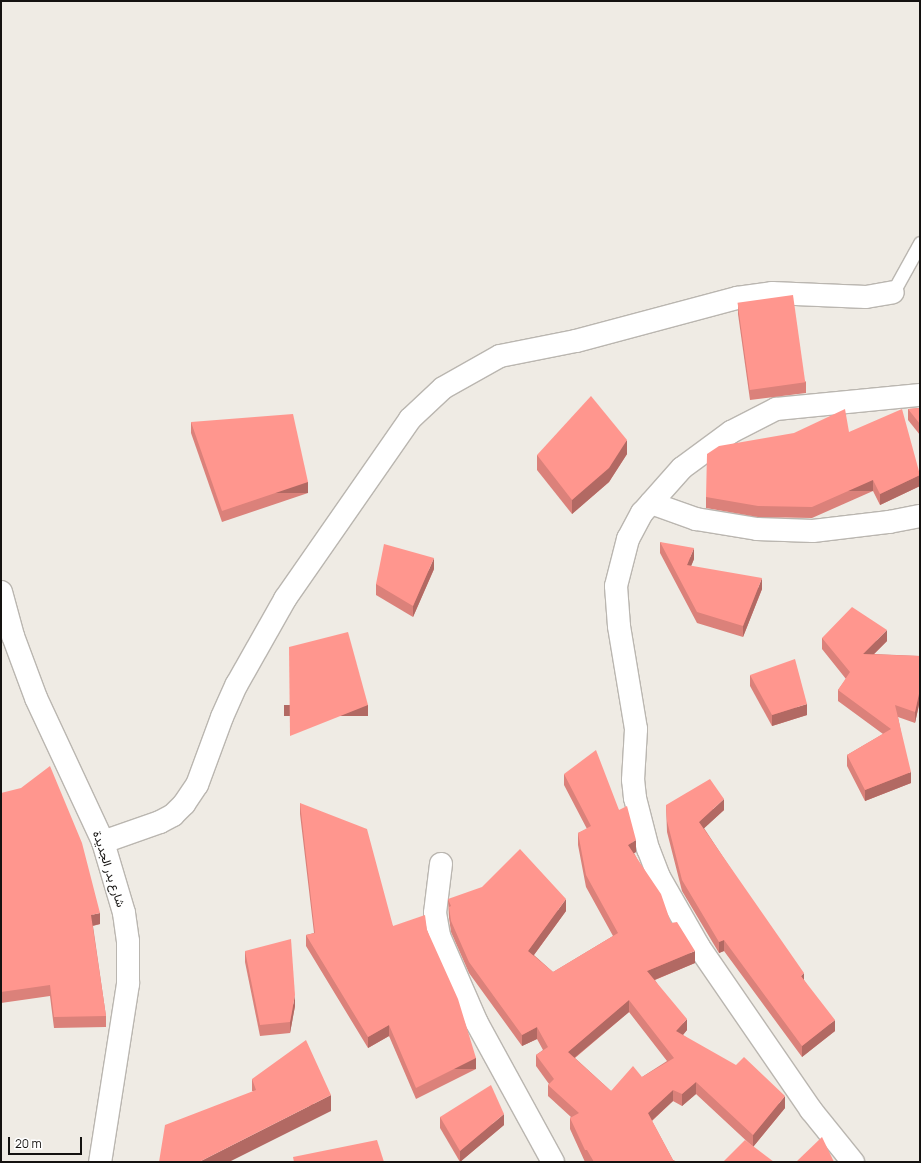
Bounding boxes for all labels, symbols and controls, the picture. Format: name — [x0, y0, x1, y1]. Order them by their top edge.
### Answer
street label: شارع بدر الجديدة — [90, 829, 128, 909]
scale bar — [10, 1129, 84, 1155]
text: 20 m — [15, 1135, 42, 1152]

